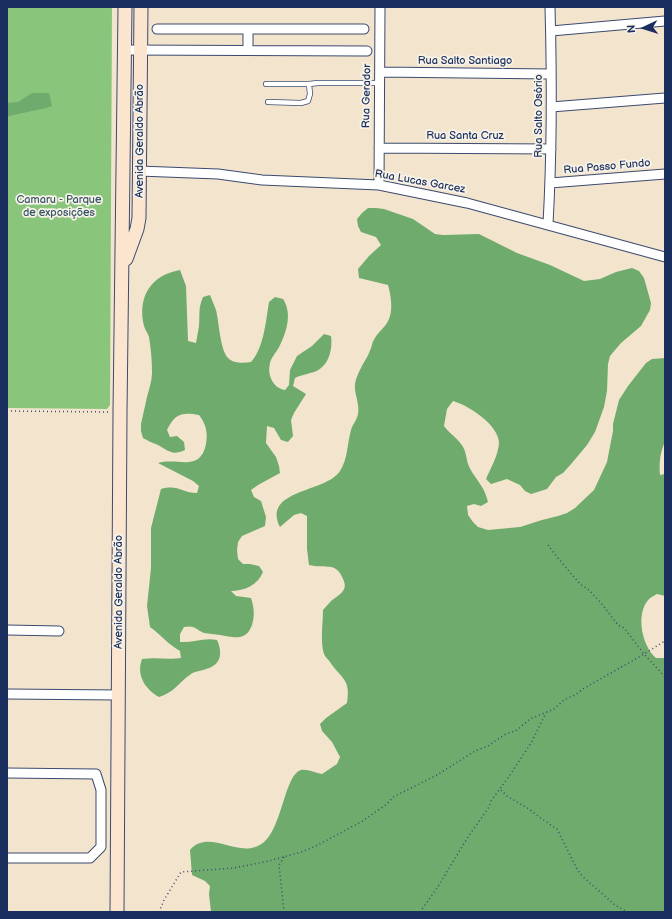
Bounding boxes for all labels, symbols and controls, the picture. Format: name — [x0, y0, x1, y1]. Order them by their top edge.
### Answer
north arrow — [624, 8, 664, 48]
text: N — [625, 24, 638, 33]
street label: Rua Salto Santiago — [418, 54, 512, 68]
street label: Rua Gerador — [360, 64, 374, 128]
street label: Rua Salto Osório — [532, 74, 546, 158]
street label: Avenida Geraldo Abrão — [133, 84, 147, 198]
street label: Rua Santa Cruz — [426, 129, 504, 143]
street label: Rua Passo Fundo — [563, 157, 651, 177]
street label: Rua Lucas Garcez — [374, 168, 466, 196]
park label: Camaru - Parque de exposições — [17, 193, 101, 219]
street label: Avenida Geraldo Abrão — [112, 535, 126, 649]

